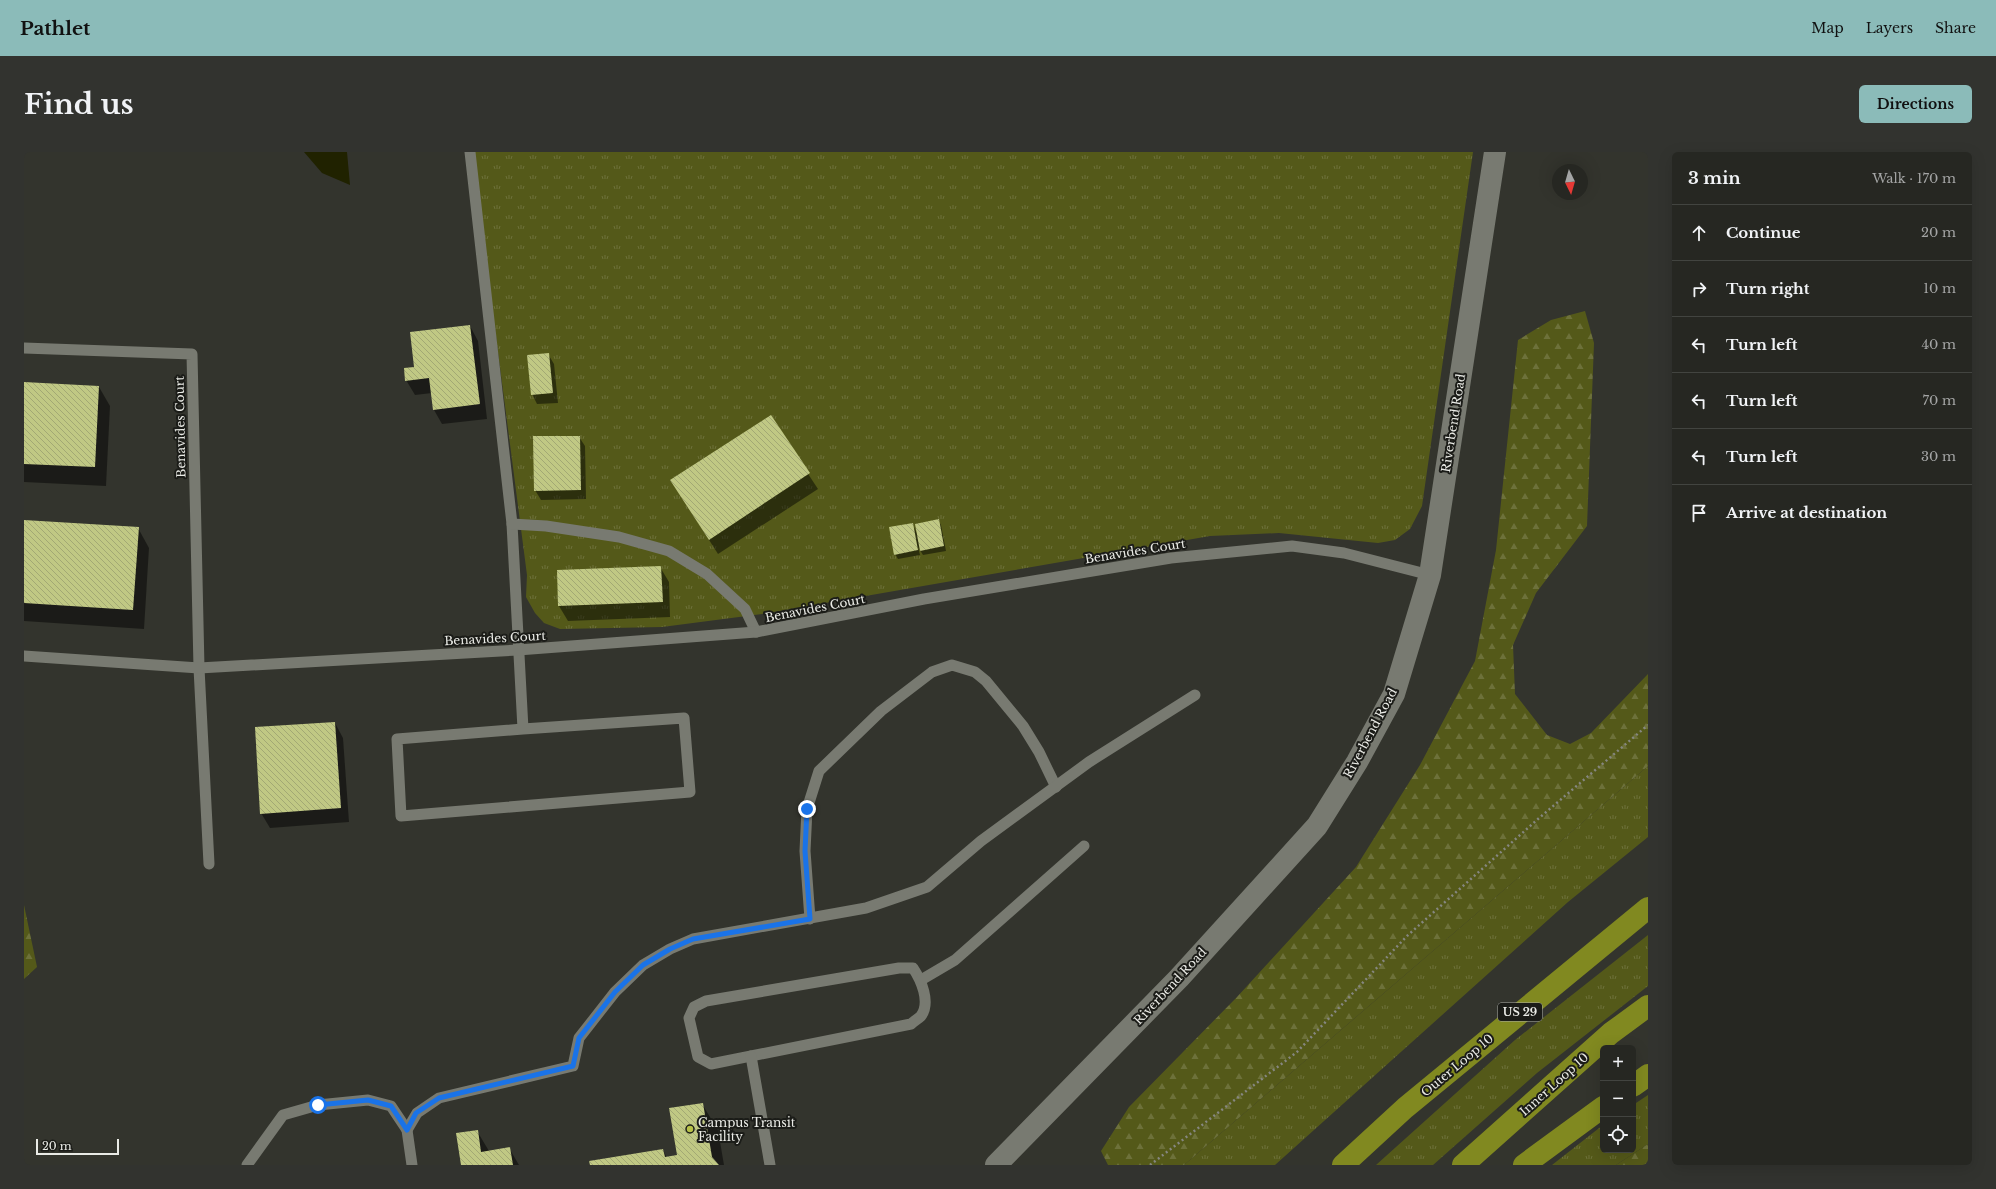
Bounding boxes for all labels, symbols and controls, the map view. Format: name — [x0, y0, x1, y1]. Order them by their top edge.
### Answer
text: Pathlet — [20, 17, 90, 40]
text: Map — [1811, 19, 1844, 37]
text: Layers — [1866, 19, 1913, 37]
text: Share — [1935, 19, 1976, 37]
button: Directions — [1859, 85, 1972, 123]
text: Find us — [24, 87, 134, 122]
north arrow — [1552, 164, 1588, 200]
text: 3 min — [1688, 168, 1741, 189]
text: Walk · 170 m — [1872, 170, 1956, 187]
icon: ahead — [1688, 222, 1710, 244]
text: Continue — [1726, 223, 1801, 242]
text: 20 m — [1921, 224, 1956, 241]
icon: right — [1688, 278, 1710, 300]
text: Turn right — [1726, 279, 1809, 298]
text: 10 m — [1923, 280, 1956, 297]
icon: left — [1688, 334, 1710, 356]
text: Turn left — [1726, 335, 1797, 354]
text: 40 m — [1921, 336, 1956, 353]
street label: Riverbend Road — [1438, 373, 1468, 473]
street label: Benavides Court — [172, 376, 188, 478]
icon: left — [1688, 390, 1710, 412]
text: Turn left — [1726, 391, 1797, 410]
text: 70 m — [1923, 392, 1956, 409]
icon: left — [1688, 446, 1710, 468]
text: Turn left — [1726, 447, 1797, 466]
text: 30 m — [1921, 448, 1956, 465]
icon: arrive — [1688, 502, 1710, 524]
text: Arrive at destination — [1726, 503, 1887, 522]
street label: Benavides Court — [1084, 536, 1187, 566]
street label: Benavides Court — [764, 591, 867, 625]
street label: Benavides Court — [444, 628, 547, 648]
street label: Riverbend Road — [1340, 685, 1400, 781]
route end — [798, 800, 816, 818]
street label: Riverbend Road — [1131, 944, 1209, 1028]
road number: US 29 — [1498, 1003, 1542, 1021]
street label: Outer Loop 10 — [1418, 1030, 1496, 1100]
map controls — [1600, 1045, 1636, 1153]
button: + — [1600, 1045, 1636, 1081]
street label: Inner Loop 10 — [1517, 1049, 1591, 1119]
button: − — [1600, 1081, 1636, 1117]
route start — [309, 1096, 327, 1114]
place label: Campus Transit Facility — [698, 1115, 796, 1144]
button: locate — [1600, 1117, 1636, 1153]
marker: Campus Transit Facility — [685, 1124, 695, 1134]
scale bar — [36, 1137, 119, 1156]
text: 20 m — [42, 1139, 72, 1153]

